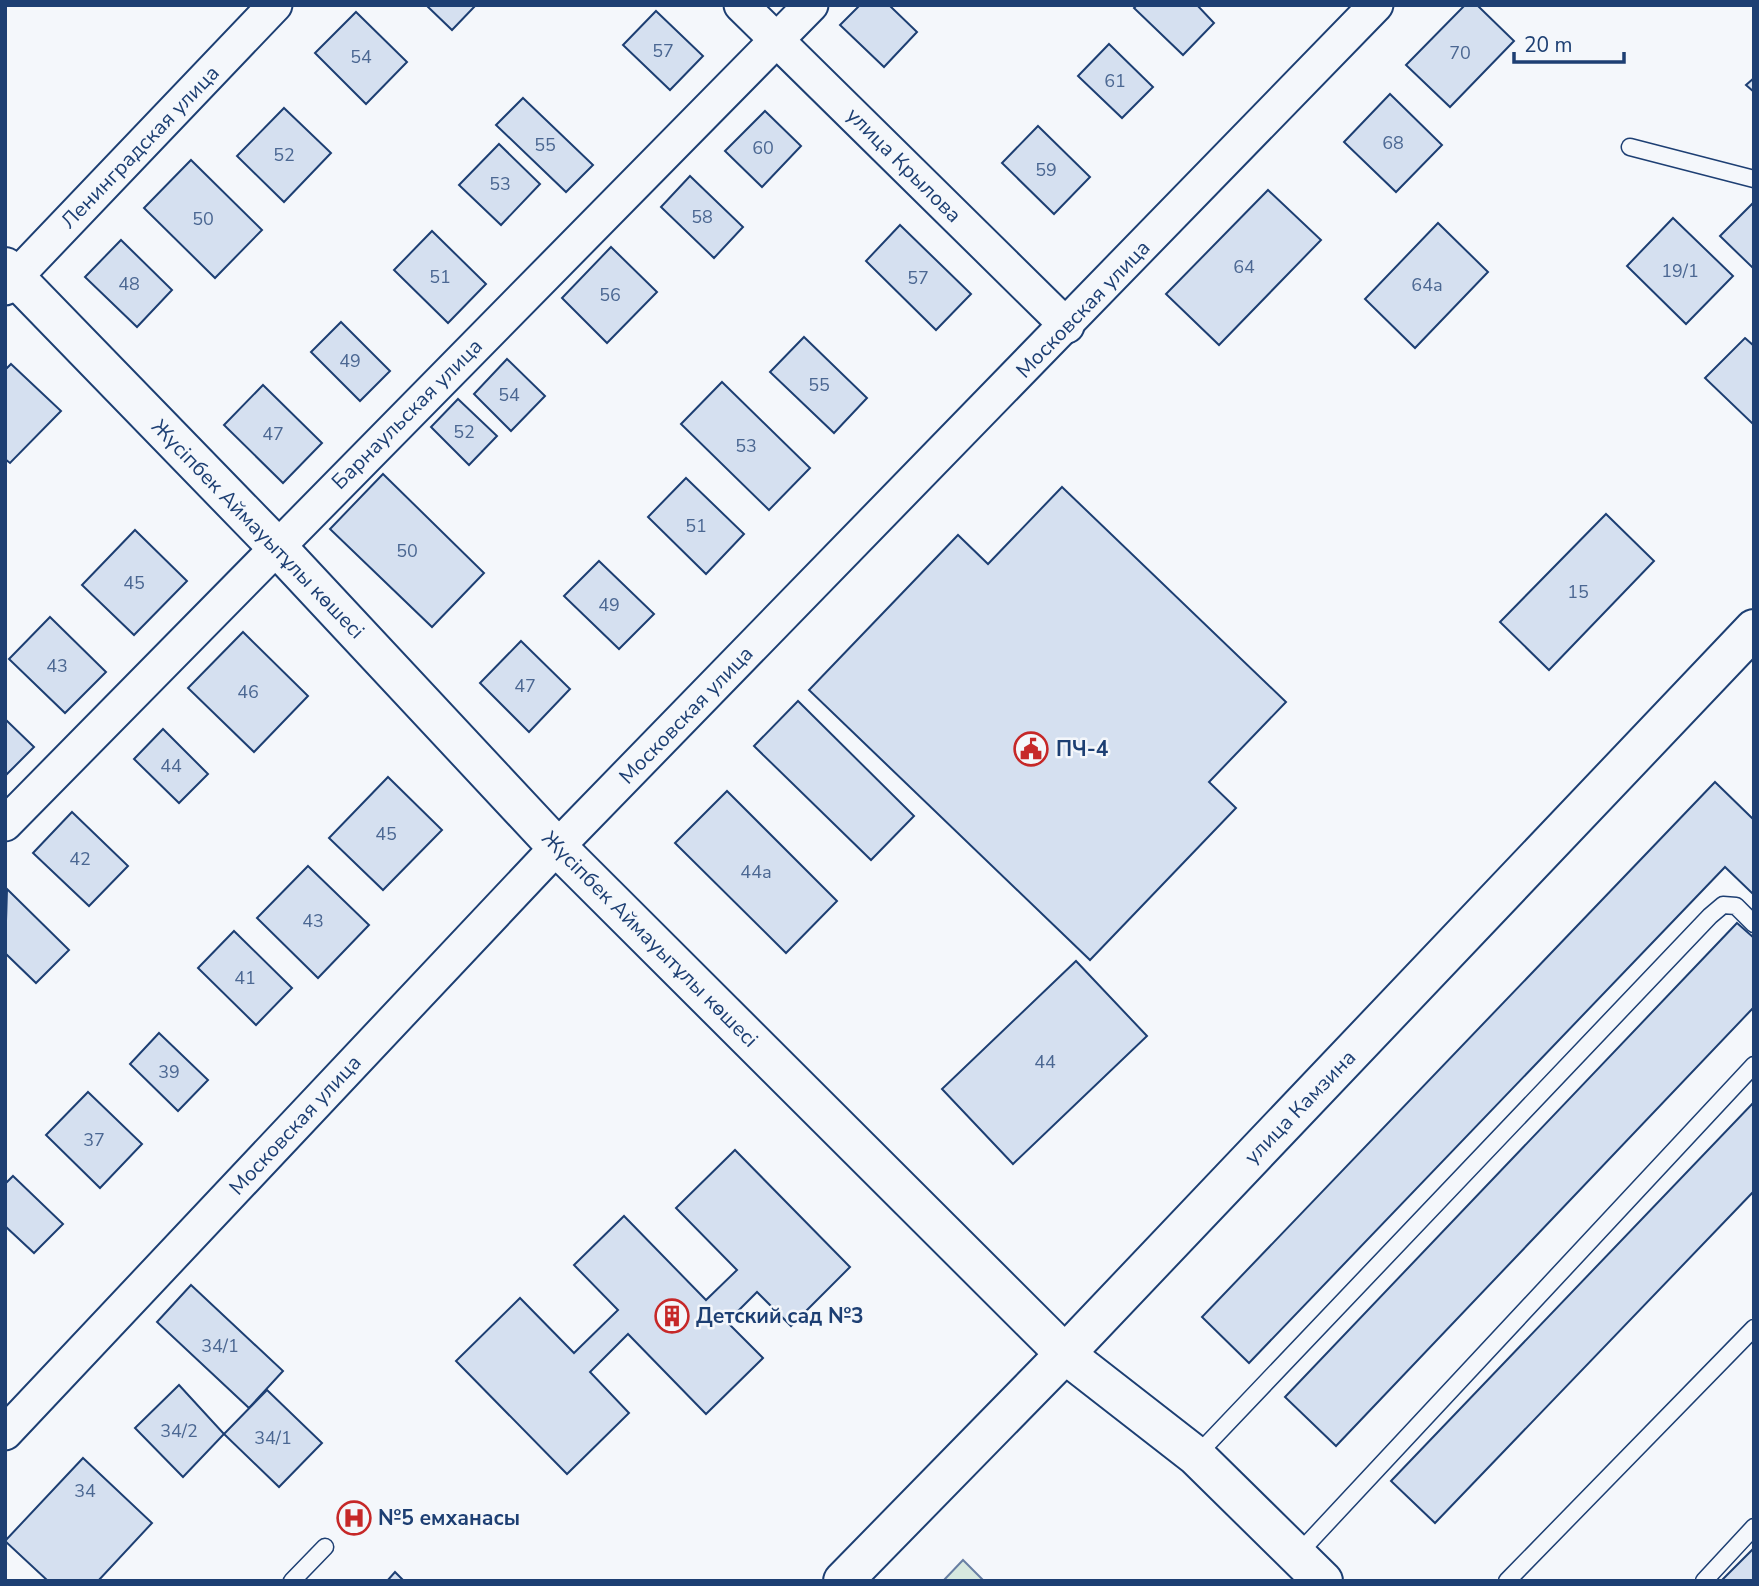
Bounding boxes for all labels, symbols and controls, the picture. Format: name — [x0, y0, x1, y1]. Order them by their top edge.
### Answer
scale bar — [1514, 21, 1624, 65]
text: 20 m — [1524, 31, 1573, 59]
house number: 57 — [652, 39, 674, 63]
house number: 70 — [1449, 41, 1471, 65]
house number: 54 — [350, 45, 372, 69]
street label: Ленинградская улица — [55, 59, 225, 235]
house number: 61 — [1104, 69, 1126, 93]
street label: улица Крылова — [840, 101, 968, 229]
house number: 68 — [1382, 131, 1404, 155]
house number: 55 — [534, 133, 556, 157]
house number: 60 — [752, 136, 774, 160]
house number: 52 — [273, 143, 295, 167]
house number: 59 — [1035, 158, 1057, 182]
house number: 53 — [489, 172, 511, 196]
house number: 58 — [691, 205, 713, 229]
house number: 50 — [192, 207, 214, 231]
street label: Московская улица — [1010, 234, 1156, 384]
house number: 64 — [1233, 255, 1255, 279]
house number: 19/1 — [1661, 259, 1699, 283]
house number: 51 — [429, 265, 451, 289]
house number: 57 — [907, 266, 929, 290]
house number: 48 — [118, 272, 140, 296]
house number: 64а — [1411, 273, 1443, 297]
house number: 56 — [599, 283, 621, 307]
street label: Барнаульская улица — [325, 332, 489, 496]
house number: 49 — [339, 349, 361, 373]
house number: 55 — [808, 373, 830, 397]
house number: 54 — [498, 383, 520, 407]
street label: Жүсіпбек Аймауытұлы көшесі — [145, 413, 371, 645]
house number: 52 — [453, 420, 475, 444]
house number: 47 — [262, 422, 284, 446]
house number: 53 — [735, 434, 757, 458]
house number: 51 — [685, 514, 707, 538]
house number: 50 — [396, 539, 418, 563]
house number: 45 — [123, 571, 145, 595]
house number: 15 — [1567, 580, 1589, 604]
house number: 49 — [598, 593, 620, 617]
street label: Московская улица — [613, 640, 759, 790]
house number: 43 — [46, 654, 68, 678]
house number: 47 — [514, 674, 536, 698]
house number: 46 — [237, 680, 259, 704]
public building icon: ПЧ-4 — [1012, 730, 1050, 768]
place label: ПЧ-4 — [1056, 735, 1109, 763]
house number: 44 — [160, 754, 182, 778]
house number: 45 — [375, 822, 397, 846]
street label: Жүсіпбек Аймауытұлы көшесі — [536, 825, 764, 1053]
house number: 42 — [69, 847, 91, 871]
house number: 44а — [740, 860, 772, 884]
house number: 43 — [302, 909, 324, 933]
house number: 41 — [234, 966, 256, 990]
street label: улица Камзина — [1238, 1044, 1362, 1170]
street label: Московская улица — [223, 1049, 367, 1201]
house number: 44 — [1034, 1050, 1056, 1074]
house number: 39 — [158, 1060, 180, 1084]
house number: 37 — [83, 1128, 105, 1152]
building icon: Детский сад №3 — [653, 1297, 691, 1335]
place label: Детский сад №3 — [696, 1302, 864, 1330]
house number: 34/1 — [201, 1334, 239, 1358]
house number: 34/2 — [160, 1419, 198, 1443]
house number: 34/1 — [254, 1426, 292, 1450]
house number: 34 — [74, 1479, 96, 1503]
hospital icon: №5 емханасы — [335, 1499, 373, 1537]
place label: №5 емханасы — [378, 1504, 520, 1532]

